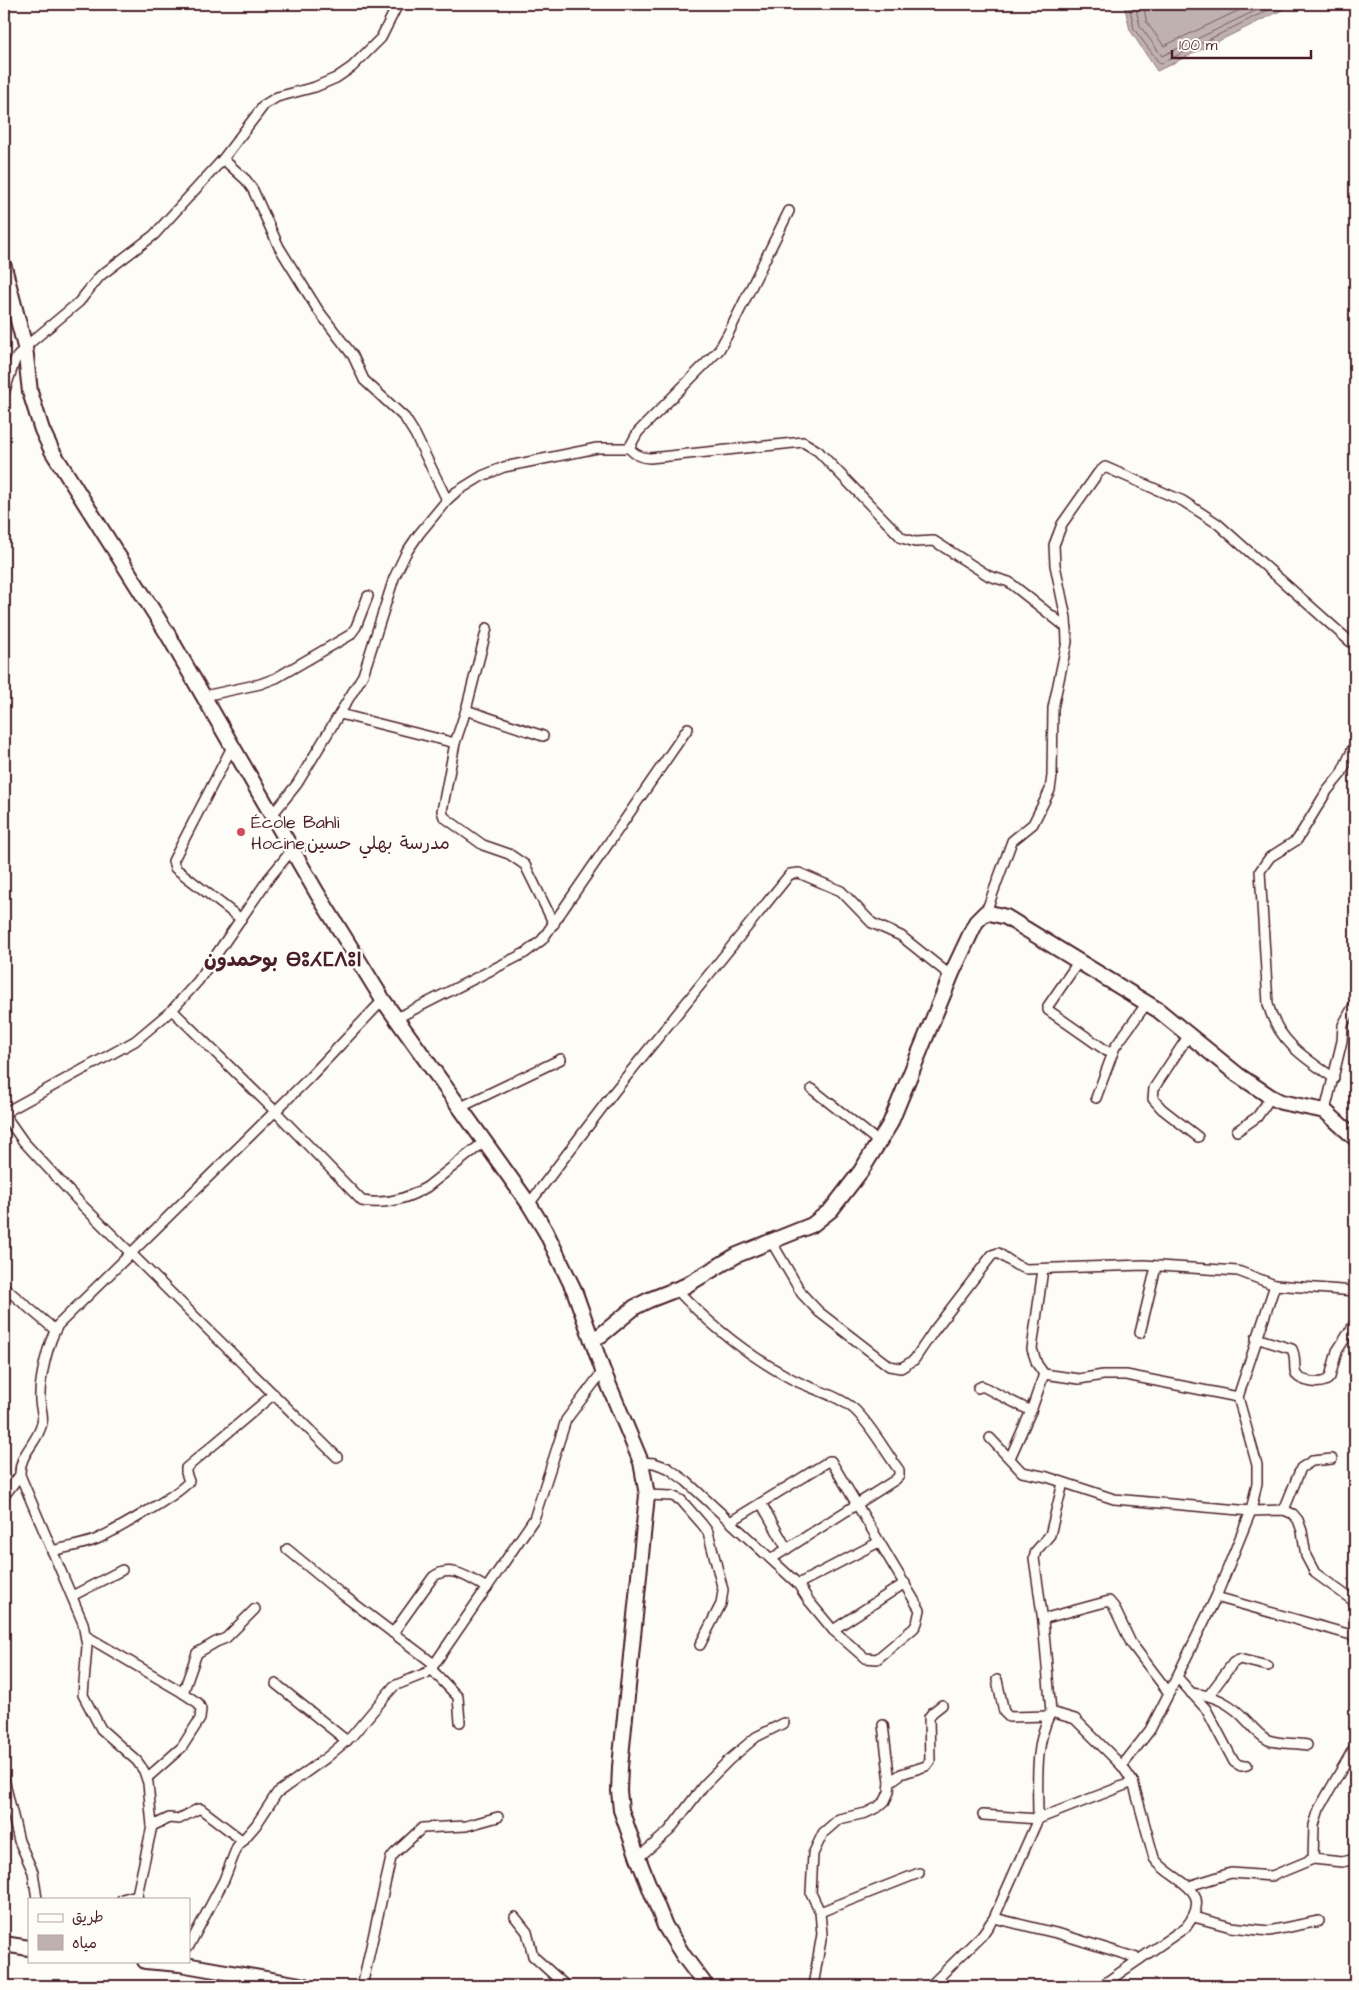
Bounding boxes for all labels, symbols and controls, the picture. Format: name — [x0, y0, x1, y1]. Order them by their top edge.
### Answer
scale bar — [1172, 28, 1310, 60]
text: 100 m — [1179, 35, 1218, 56]
place label: École Bahli Hocine;مدرسة بهلي حسين — [251, 810, 450, 859]
marker: École Bahli Hocine;مدرسة بهلي حسين — [235, 826, 247, 838]
district label: بوحمدون ⴱⵓⵃⵎⴷⵓⵏ — [204, 946, 362, 974]
legend — [28, 1898, 190, 1962]
text: طريق — [72, 1907, 104, 1928]
text: مياه — [72, 1933, 97, 1954]

